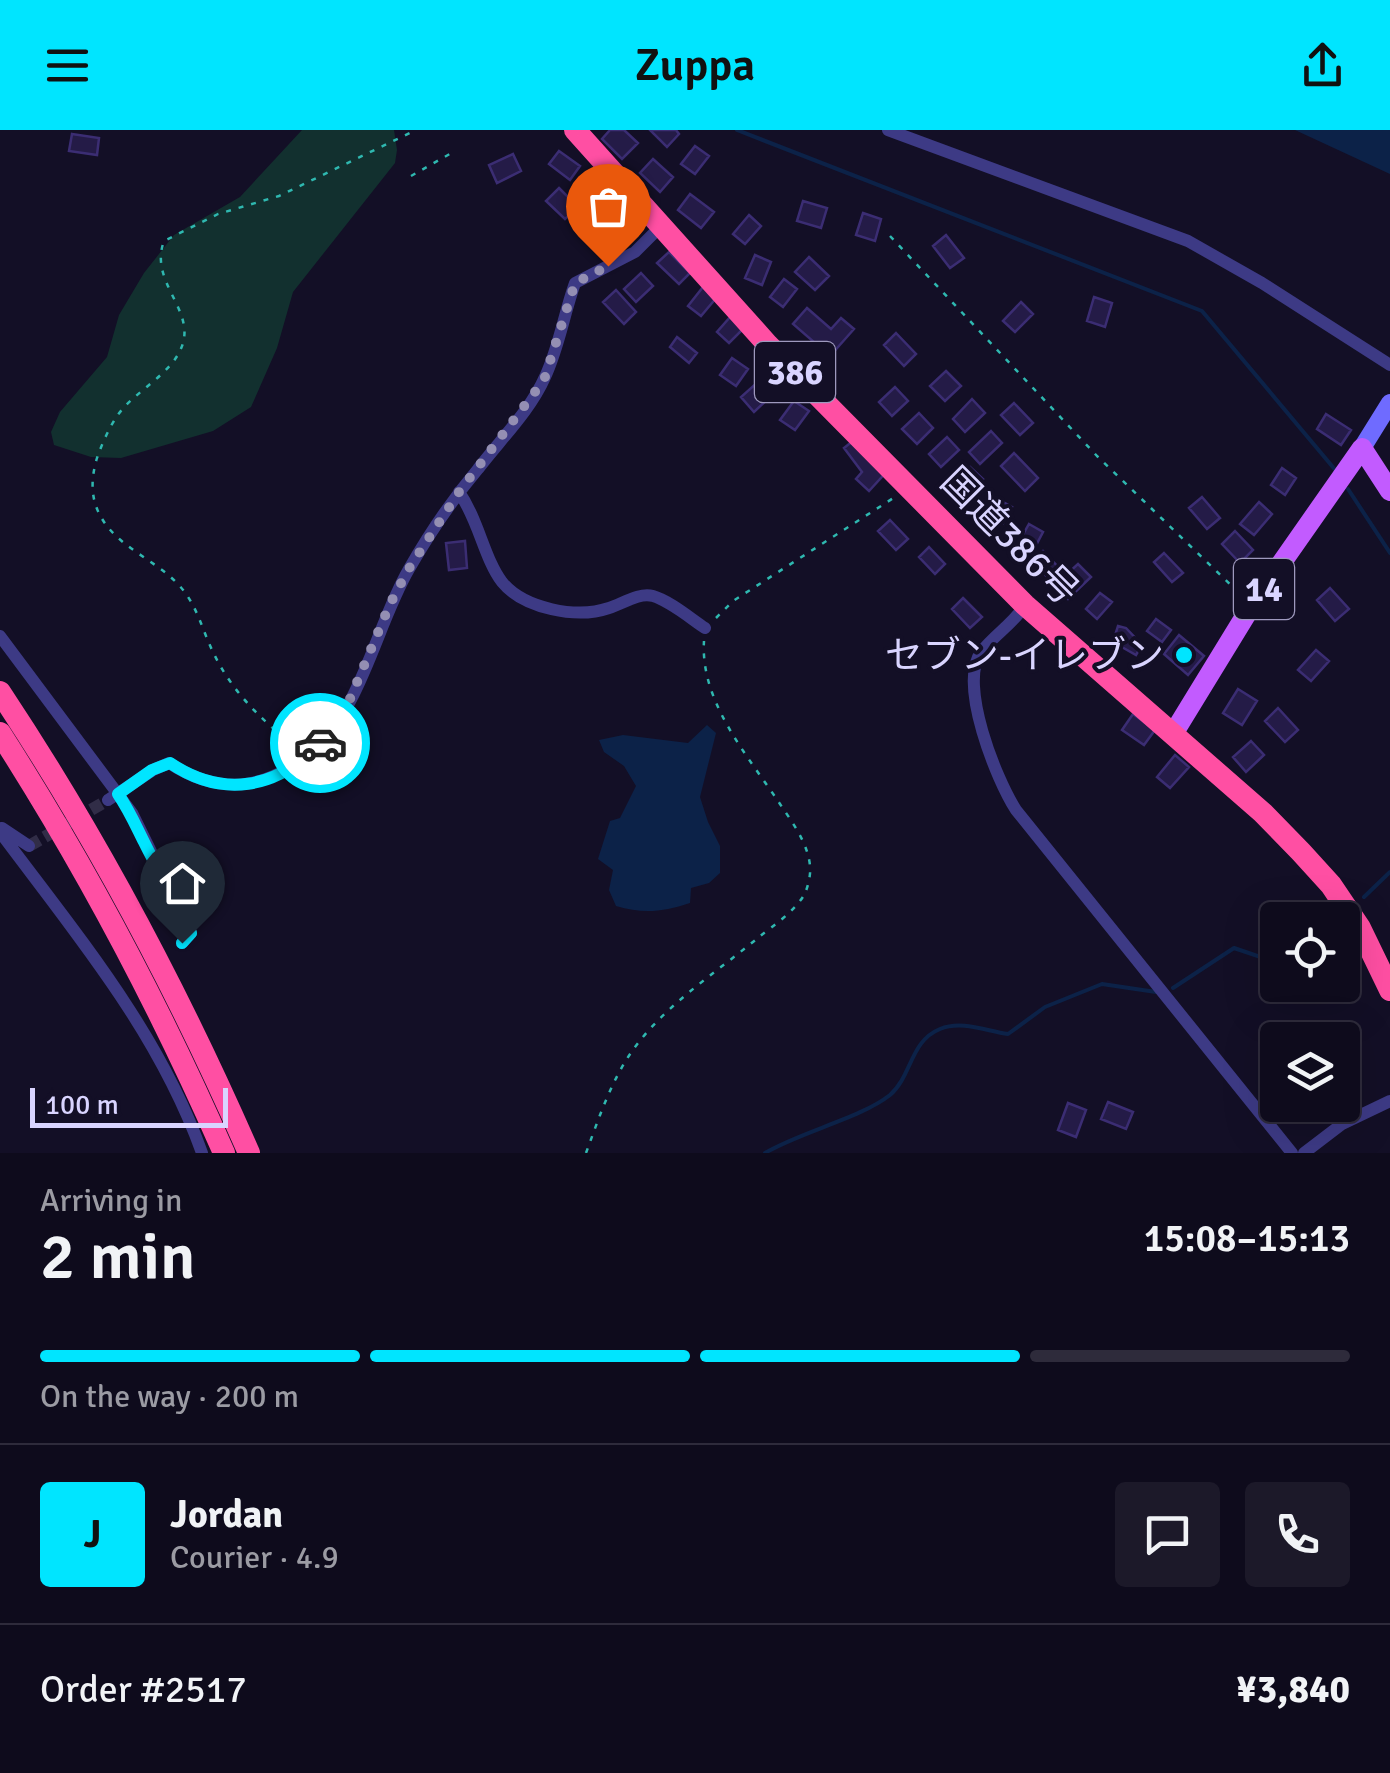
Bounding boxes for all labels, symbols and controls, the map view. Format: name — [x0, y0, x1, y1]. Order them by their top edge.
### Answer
icon: menu — [40, 38, 95, 93]
text: Zuppa — [635, 38, 755, 93]
icon: share — [1295, 38, 1350, 93]
pin — [566, 164, 651, 267]
icon: bag — [581, 179, 636, 234]
road number: 386 — [755, 342, 835, 402]
street label: 国道386号 — [931, 458, 1088, 615]
road number: 14 — [1234, 559, 1294, 619]
place label: セブン-イレブン — [885, 632, 1164, 679]
marker: セブン-イレブン — [1173, 644, 1195, 666]
courier — [270, 693, 370, 793]
icon: car — [293, 716, 348, 771]
pin — [140, 841, 225, 944]
icon: home — [155, 856, 210, 911]
map controls — [1260, 902, 1360, 1122]
button: locate — [1260, 902, 1360, 1002]
button: layers — [1260, 1022, 1360, 1122]
scale bar — [30, 1083, 228, 1128]
text: 100 m — [45, 1088, 119, 1122]
text: Arriving in — [40, 1181, 182, 1220]
text: 15:08–15:13 — [1144, 1215, 1350, 1262]
text: 2 min — [40, 1217, 196, 1297]
text: On the way · 200 m — [40, 1377, 299, 1416]
button: chat — [1115, 1482, 1220, 1587]
button: phone — [1245, 1482, 1350, 1587]
text: Jordan — [170, 1491, 283, 1538]
text: J — [84, 1511, 101, 1558]
text: Courier · 4.9 — [170, 1538, 339, 1577]
text: Order #2517 — [40, 1666, 247, 1713]
text: ¥3,840 — [1236, 1666, 1350, 1713]

